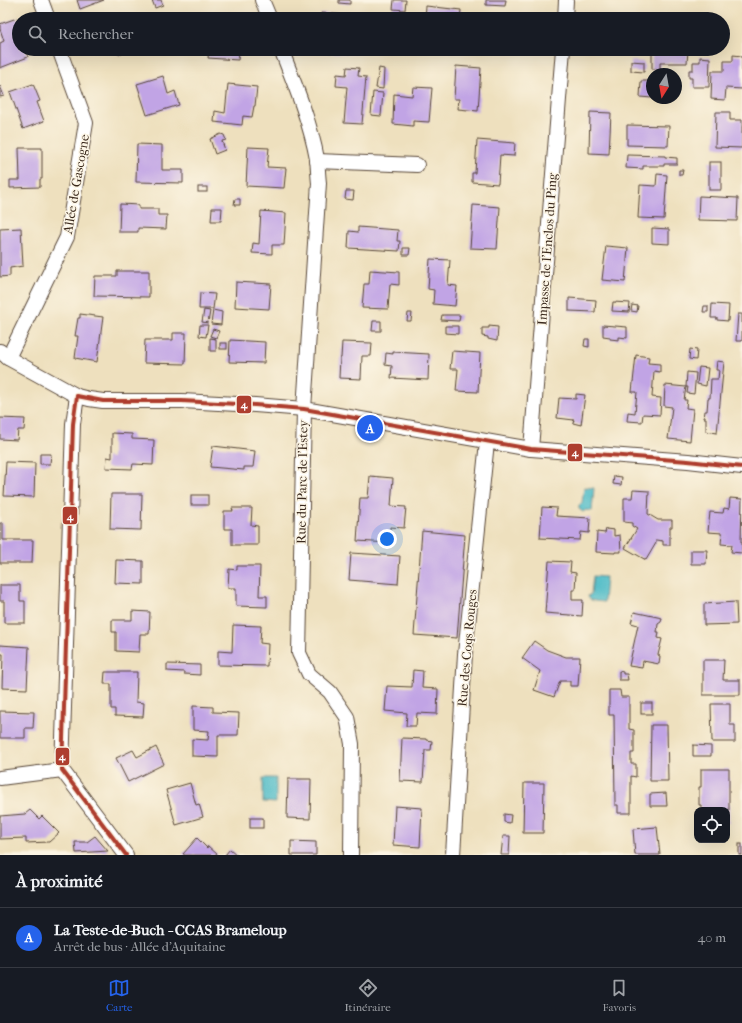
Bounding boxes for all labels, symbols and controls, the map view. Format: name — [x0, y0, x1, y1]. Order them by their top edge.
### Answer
search box — [12, 12, 730, 56]
icon: search — [26, 23, 48, 45]
text: Rechercher — [58, 25, 133, 43]
north arrow — [646, 68, 682, 104]
street label: Allée de Gascogne — [60, 133, 92, 236]
street label: Impasse de l'Enclos du Ping — [534, 171, 560, 326]
line badge: 4 — [236, 395, 252, 414]
text: 4 — [240, 398, 248, 411]
pin: A — [357, 413, 383, 443]
street label: Rue du Parc de l'Estey — [293, 419, 311, 544]
line badge: 4 — [567, 443, 583, 462]
text: 4 — [571, 446, 579, 459]
line badge: 4 — [62, 506, 78, 525]
text: 4 — [66, 510, 74, 523]
your location — [377, 529, 397, 549]
street label: Rue des Coqs Rouges — [454, 588, 480, 707]
line badge: 4 — [55, 747, 70, 766]
text: 4 — [58, 750, 66, 763]
map controls — [694, 807, 730, 843]
button: locate — [694, 807, 730, 843]
text: À proximité — [16, 871, 103, 891]
text: La Teste-de-Buch - CCAS Brameloup — [54, 921, 287, 939]
text: A — [25, 930, 33, 945]
text: 40 m — [698, 930, 726, 945]
text: Arrêt de bus · Allée d'Aquitaine — [54, 939, 226, 954]
tab: Carte — [106, 977, 133, 1014]
tab: Itinéraire — [344, 977, 391, 1014]
tab: Favoris — [603, 977, 636, 1014]

